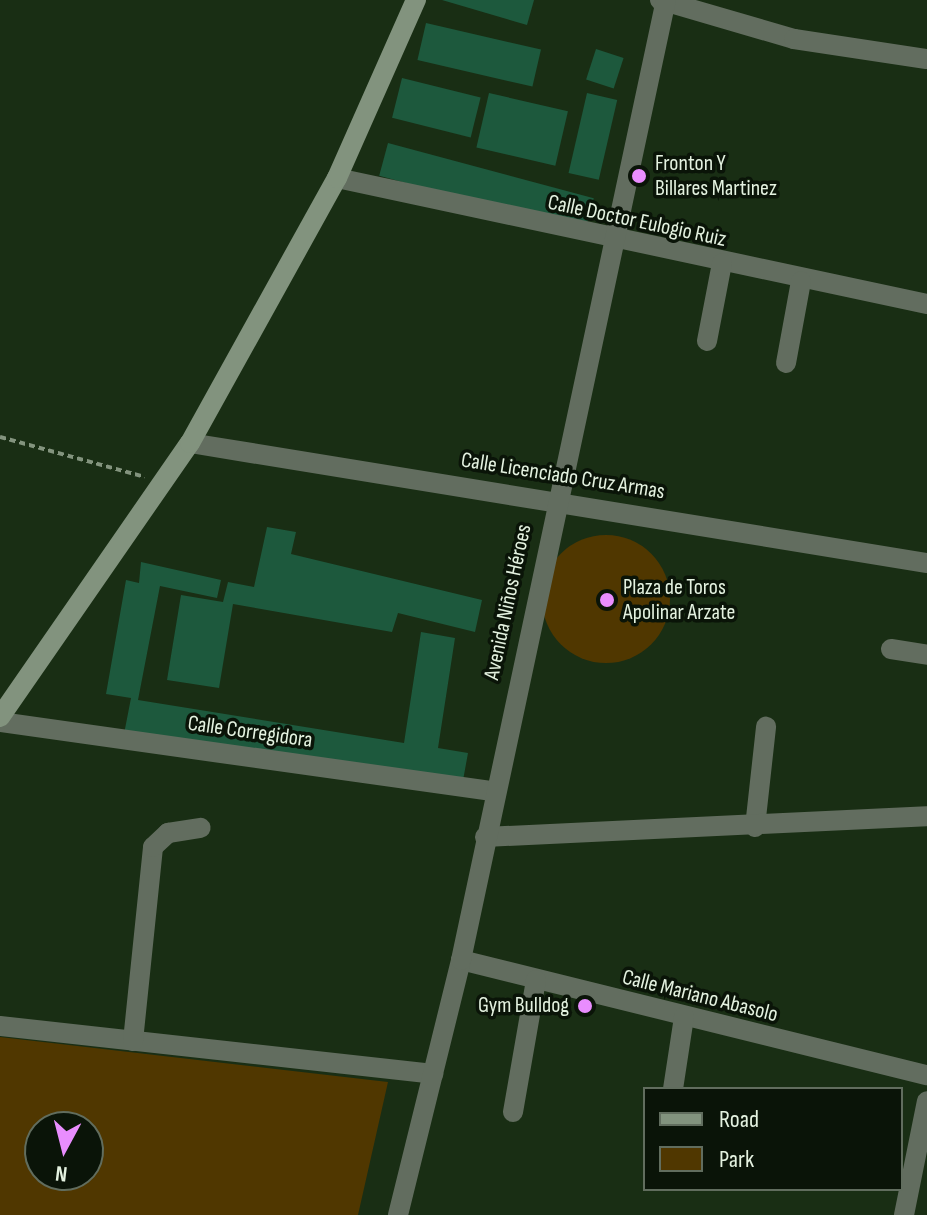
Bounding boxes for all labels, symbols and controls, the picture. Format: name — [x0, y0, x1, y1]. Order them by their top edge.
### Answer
place label: Fronton Y Billares Martinez — [655, 150, 777, 202]
marker: Fronton Y Billares Martinez — [630, 167, 648, 185]
street label: Calle Doctor Eulogio Ruiz — [545, 189, 729, 253]
street label: Calle Licenciado Cruz Armas — [459, 447, 667, 505]
street label: Avenida Niños Héroes — [479, 522, 537, 682]
place label: Plaza de Toros Apolinar Arzate — [623, 574, 735, 626]
marker: Plaza de Toros Apolinar Arzate — [598, 591, 616, 609]
street label: Calle Corregidora — [186, 710, 314, 754]
street label: Calle Mariano Abasolo — [620, 964, 780, 1028]
place label: Gym Bulldog — [478, 993, 569, 1019]
marker: Gym Bulldog — [576, 997, 594, 1015]
legend — [643, 1087, 903, 1191]
text: Road — [719, 1105, 759, 1134]
north arrow — [24, 1111, 104, 1191]
text: Park — [719, 1145, 754, 1174]
text: N — [54, 1159, 69, 1187]

